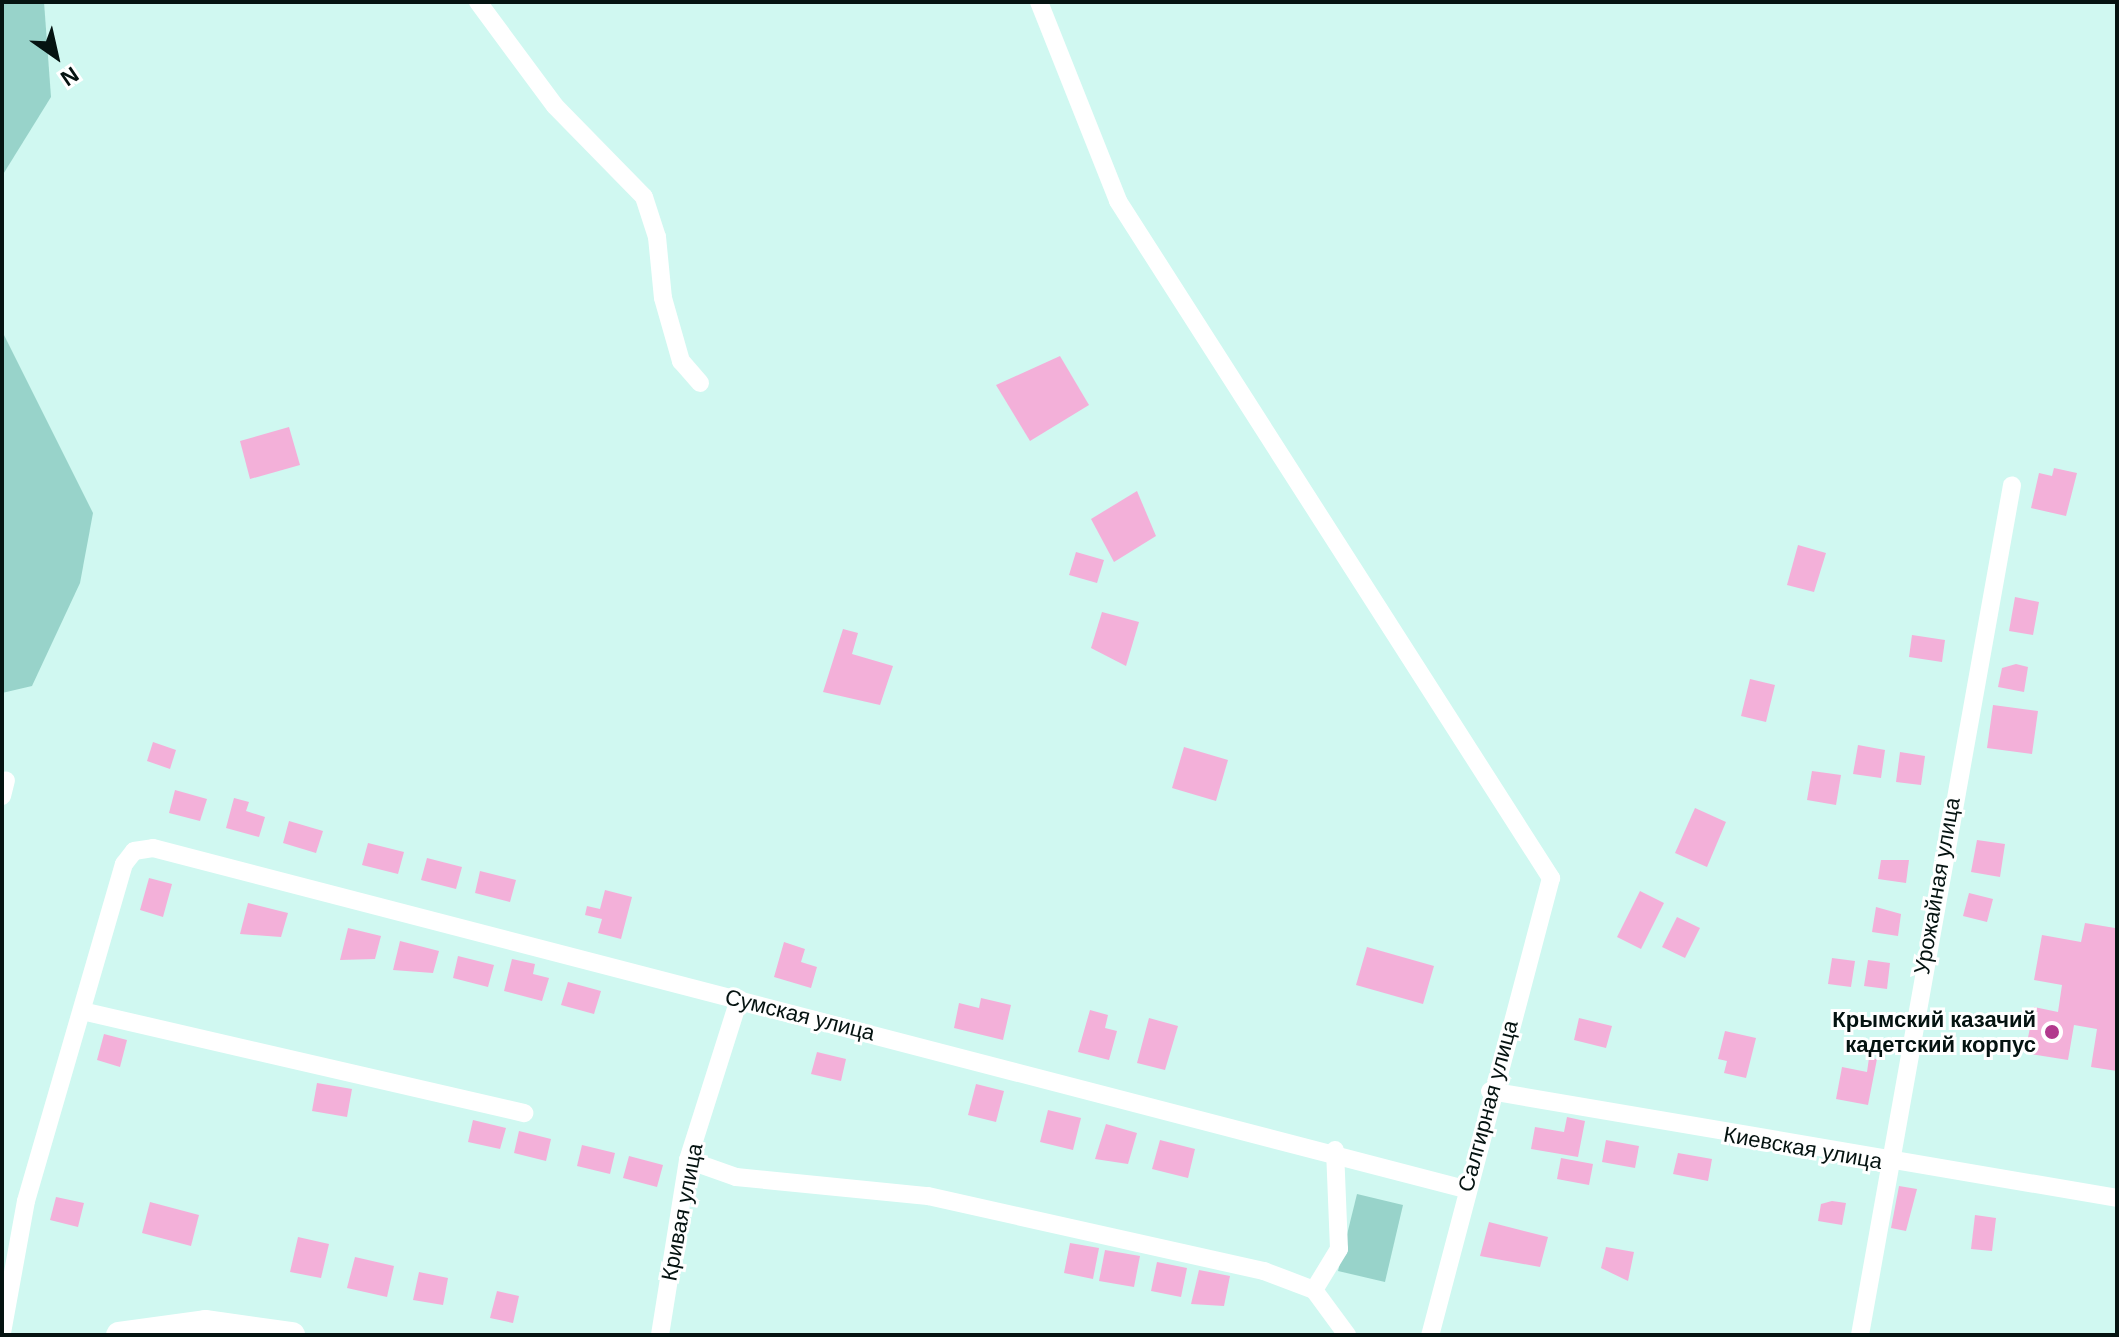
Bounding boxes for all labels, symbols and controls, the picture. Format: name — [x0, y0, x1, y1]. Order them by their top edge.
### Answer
north arrow — [16, 16, 96, 96]
text: N — [56, 62, 83, 91]
street label: Урожайная улица — [1908, 795, 1966, 977]
street label: Сумская улица — [722, 984, 878, 1046]
place label: Крымский казачий кадетский корпус — [1832, 1006, 2036, 1058]
street label: Салгирная улица — [1452, 1017, 1524, 1195]
marker: Крымский казачий кадетский корпус — [2043, 1023, 2061, 1041]
street label: Киевская улица — [1722, 1121, 1884, 1175]
street label: Кривая улица — [656, 1141, 708, 1283]

